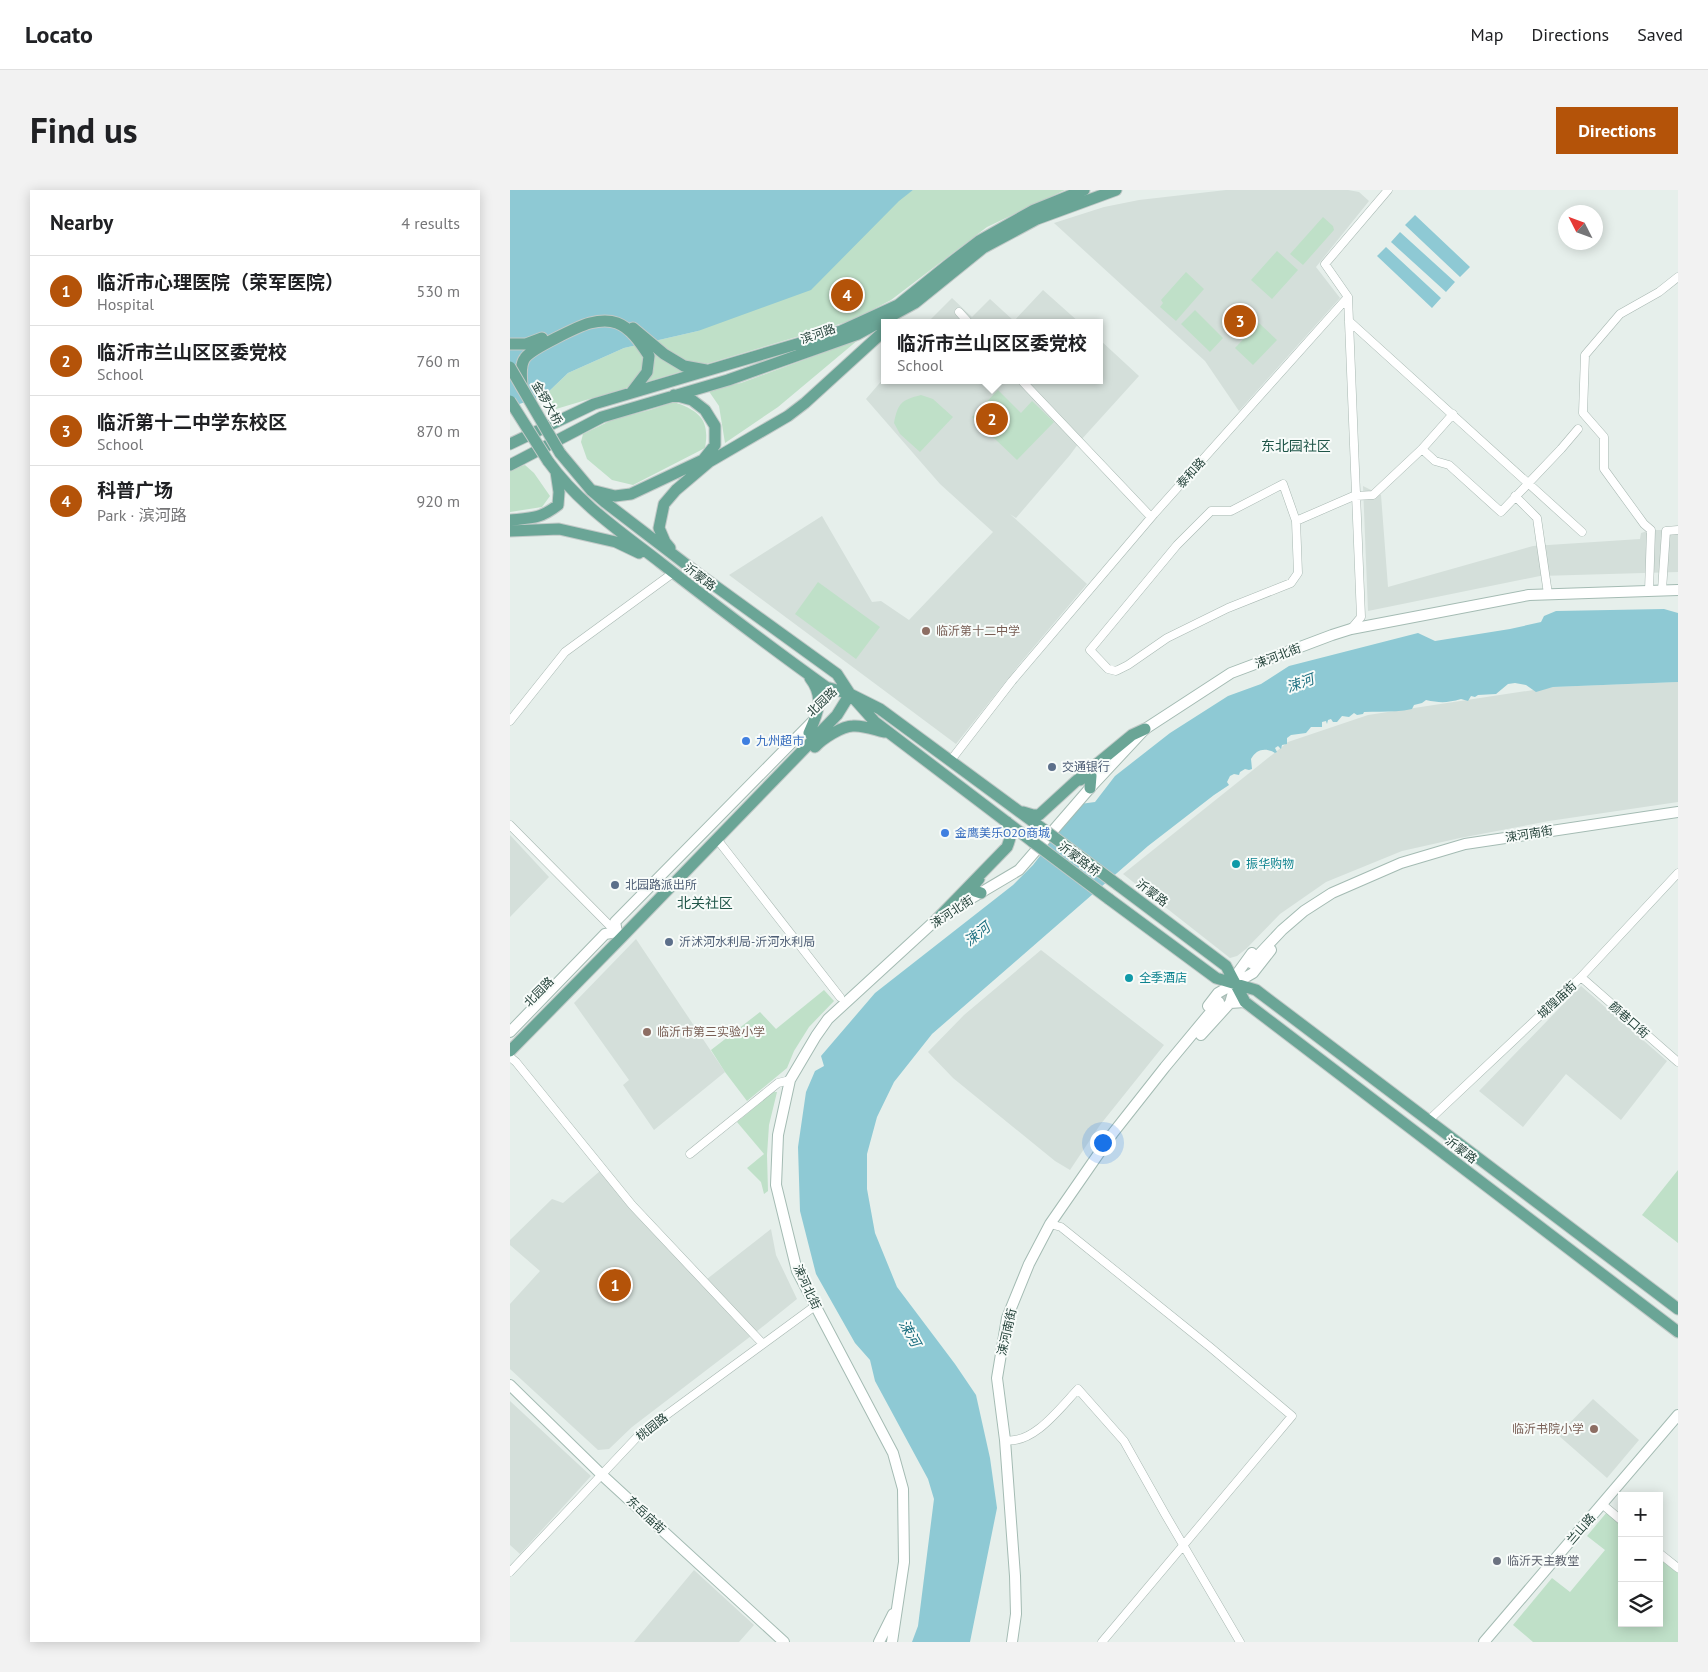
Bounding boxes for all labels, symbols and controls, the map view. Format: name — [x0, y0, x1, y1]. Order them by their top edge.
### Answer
text: Locato — [25, 19, 93, 50]
text: Map — [1471, 23, 1503, 46]
text: Directions — [1531, 23, 1609, 46]
text: Saved — [1637, 23, 1683, 46]
text: Find us — [30, 107, 138, 153]
button: Directions — [1556, 107, 1678, 154]
north arrow — [1558, 205, 1603, 250]
text: Nearby — [50, 209, 113, 236]
text: 4 results — [401, 213, 460, 233]
text: 临沂市心理医院（荣军医院） — [97, 270, 344, 294]
pin: 4 — [831, 276, 863, 314]
text: 1 — [61, 281, 71, 301]
text: 530 m — [417, 281, 460, 301]
text: Hospital — [97, 294, 154, 314]
pin: 3 — [1224, 302, 1256, 340]
popup — [881, 319, 1103, 384]
street label: 滨河路 — [798, 321, 837, 346]
text: 临沂市兰山区区委党校 — [897, 331, 1087, 355]
text: 临沂市兰山区区委党校 — [97, 340, 287, 364]
text: 2 — [61, 351, 71, 371]
text: 760 m — [417, 351, 460, 371]
text: School — [897, 355, 943, 375]
text: School — [97, 364, 143, 384]
street label: 金锣大桥 — [529, 378, 566, 427]
pin: 2 — [976, 400, 1008, 438]
text: 临沂第十二中学东校区 — [97, 410, 287, 434]
text: 3 — [61, 421, 71, 441]
text: 870 m — [417, 421, 460, 441]
text: School — [97, 434, 143, 454]
district label: 东北园社区 — [1261, 437, 1331, 455]
street label: 泰和路 — [1173, 454, 1208, 491]
text: 科普广场 — [97, 478, 173, 502]
text: 4 — [61, 491, 71, 511]
text: 920 m — [417, 491, 460, 511]
text: Park · 滨河路 — [97, 505, 187, 525]
street label: 沂蒙路 — [682, 560, 719, 594]
place label: 临沂第十二中学 — [936, 623, 1020, 638]
marker: 临沂第十二中学 — [920, 625, 932, 637]
street label: 涑河北街 — [1253, 640, 1303, 671]
water label: 涑河 — [1284, 669, 1319, 696]
street label: 北园路 — [803, 684, 840, 719]
place label: 九州超市 — [756, 733, 804, 748]
marker: 九州超市 — [740, 735, 752, 747]
place label: 交通银行 — [1062, 759, 1110, 774]
marker: 交通银行 — [1046, 761, 1058, 773]
street label: 涑河南街 — [1504, 822, 1554, 845]
place label: 金鹰美乐O2O商城 — [955, 825, 1050, 840]
marker: 金鹰美乐O2O商城 — [939, 827, 951, 839]
street label: 沂蒙路桥 — [1056, 838, 1103, 879]
place label: 振华购物 — [1246, 856, 1294, 871]
marker: 振华购物 — [1230, 858, 1242, 870]
street label: 沂蒙路 — [1133, 876, 1171, 909]
place label: 北园路派出所 — [625, 877, 697, 892]
marker: 北园路派出所 — [609, 879, 621, 891]
street label: 涑河北街 — [928, 892, 976, 931]
district label: 北关社区 — [677, 894, 733, 912]
water label: 涑河 — [960, 916, 996, 950]
place label: 沂沭河水利局-沂河水利局 — [679, 934, 815, 949]
marker: 沂沭河水利局-沂河水利局 — [663, 936, 675, 948]
place label: 全季酒店 — [1139, 970, 1187, 985]
marker: 全季酒店 — [1123, 972, 1135, 984]
street label: 北园路 — [521, 974, 557, 1010]
street label: 城隍庙街 — [1534, 978, 1579, 1021]
street label: 颜巷口街 — [1606, 998, 1652, 1041]
place label: 临沂市第三实验小学 — [657, 1024, 765, 1039]
marker: 临沂市第三实验小学 — [641, 1026, 653, 1038]
your location — [1090, 1130, 1116, 1156]
street label: 沂蒙路 — [1442, 1133, 1480, 1166]
street label: 涑河北街 — [791, 1262, 824, 1312]
pin: 1 — [599, 1266, 631, 1304]
street label: 涑河南街 — [994, 1307, 1019, 1357]
water label: 涑河 — [895, 1316, 926, 1352]
street label: 桃园路 — [633, 1410, 670, 1444]
place label: 临沂书院小学 — [1512, 1421, 1584, 1436]
marker: 临沂书院小学 — [1588, 1423, 1600, 1435]
map controls — [1618, 1492, 1663, 1627]
button: + — [1618, 1492, 1663, 1537]
street label: 东岳庙街 — [624, 1493, 669, 1536]
street label: 兰山路 — [1563, 1510, 1598, 1547]
button: − — [1618, 1537, 1663, 1582]
place label: 临沂天主教堂 — [1507, 1553, 1579, 1568]
marker: 临沂天主教堂 — [1491, 1555, 1503, 1567]
button: layers — [1618, 1582, 1663, 1627]

